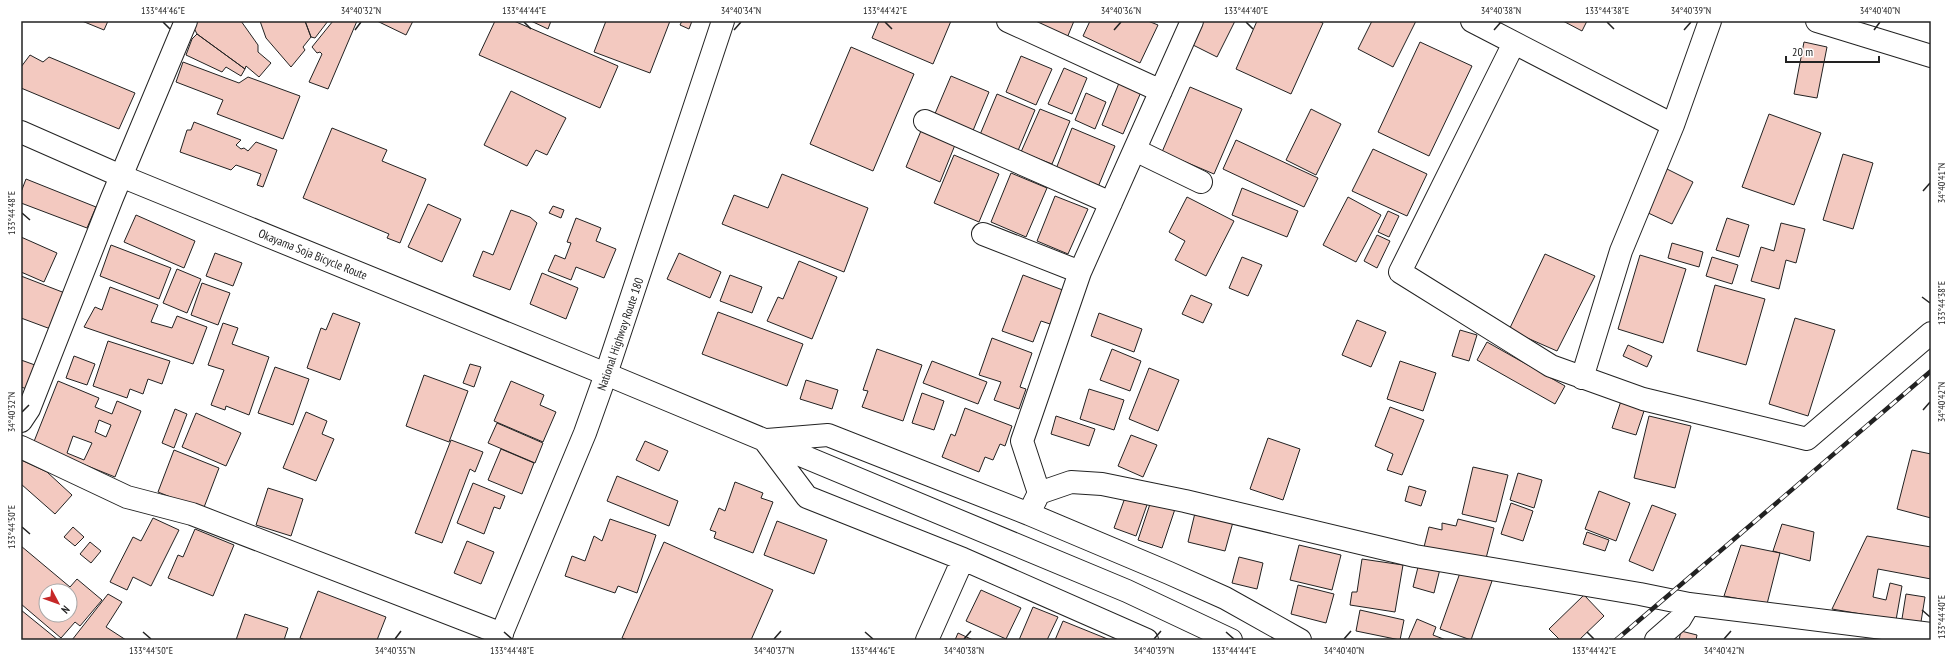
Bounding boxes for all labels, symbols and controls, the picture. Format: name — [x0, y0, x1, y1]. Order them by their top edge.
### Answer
text: 133°44'46"E — [141, 4, 185, 17]
text: 34°40'32"N — [341, 4, 381, 17]
text: 133°44'44"E — [502, 4, 546, 17]
text: 34°40'34"N — [721, 4, 761, 17]
text: 133°44'42"E — [863, 4, 907, 17]
text: 34°40'36"N — [1101, 4, 1141, 17]
text: 133°44'40"E — [1224, 4, 1268, 17]
text: 34°40'38"N — [1481, 4, 1521, 17]
text: 133°44'38"E — [1585, 4, 1629, 17]
text: 34°40'39"N — [1671, 4, 1711, 17]
text: 34°40'40"N — [1860, 4, 1900, 17]
scale bar — [1786, 38, 1879, 64]
text: 20 m — [1792, 44, 1813, 59]
text: 34°40'41"N — [1935, 163, 1948, 203]
text: 133°44'48"E — [5, 191, 18, 235]
street label: Okayama Soja Bicycle Route — [256, 225, 370, 283]
street label: National Highway Route 180 — [594, 276, 646, 392]
text: 133°44'38"E — [1935, 281, 1948, 325]
text: 34°40'42"N — [1935, 382, 1948, 422]
text: 34°40'32"N — [5, 392, 18, 432]
text: 133°44'50"E — [5, 505, 18, 549]
north arrow — [38, 583, 78, 623]
text: 133°44'40"E — [1935, 595, 1948, 639]
text: N — [58, 603, 73, 616]
text: 133°44'50"E — [129, 644, 173, 657]
text: 34°40'35"N — [375, 644, 415, 657]
text: 133°44'48"E — [490, 644, 534, 657]
text: 34°40'37"N — [754, 644, 794, 657]
text: 133°44'46"E — [851, 644, 895, 657]
text: 34°40'38"N — [944, 644, 984, 657]
text: 34°40'39"N — [1134, 644, 1174, 657]
text: 133°44'44"E — [1212, 644, 1256, 657]
text: 34°40'40"N — [1324, 644, 1364, 657]
text: 133°44'42"E — [1572, 644, 1616, 657]
text: 34°40'42"N — [1704, 644, 1744, 657]

